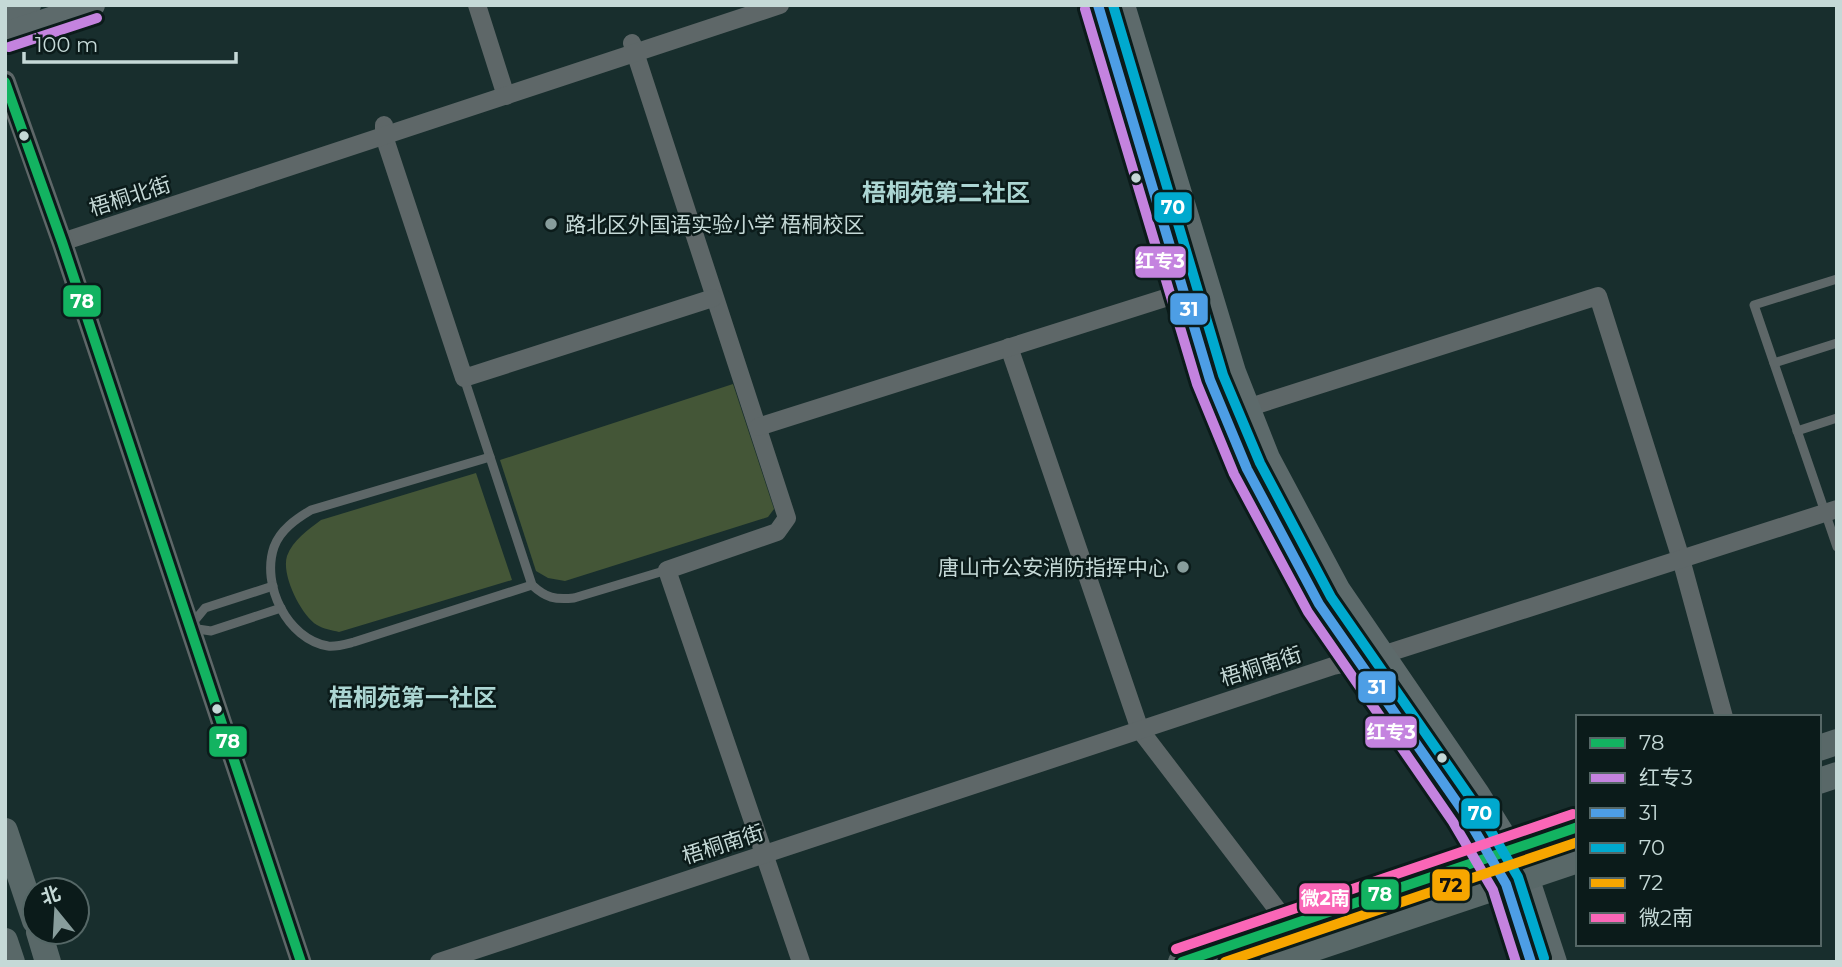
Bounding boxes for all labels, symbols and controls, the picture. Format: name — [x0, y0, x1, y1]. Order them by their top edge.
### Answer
scale bar — [24, 21, 236, 65]
text: 100 m — [35, 32, 98, 57]
unlabelled marker — [17, 129, 31, 143]
street label: 梧桐北街 — [86, 171, 174, 221]
unlabelled marker — [1129, 171, 1143, 185]
district label: 梧桐苑第二社区 — [862, 178, 1030, 207]
line badge: 70 — [1153, 191, 1193, 224]
text: 70 — [1161, 196, 1185, 219]
place label: 路北区外国语实验小学 梧桐校区 — [565, 212, 865, 237]
marker: 路北区外国语实验小学 梧桐校区 — [543, 216, 559, 232]
line badge: 红专3 — [1134, 245, 1187, 279]
text: 红专3 — [1135, 250, 1185, 273]
line badge: 78 — [62, 284, 102, 318]
text: 78 — [70, 290, 94, 313]
line badge: 31 — [1169, 292, 1209, 326]
text: 31 — [1179, 298, 1198, 321]
place label: 唐山市公安消防指挥中心 — [938, 555, 1169, 580]
marker: 唐山市公安消防指挥中心 — [1175, 559, 1191, 575]
street label: 梧桐南街 — [1217, 641, 1305, 691]
line badge: 31 — [1357, 670, 1397, 704]
text: 31 — [1367, 676, 1386, 699]
district label: 梧桐苑第一社区 — [329, 683, 497, 712]
unlabelled marker — [210, 702, 224, 716]
line badge: 红专3 — [1364, 715, 1418, 749]
legend — [1576, 715, 1821, 946]
text: 红专3 — [1366, 721, 1416, 744]
line badge: 78 — [208, 725, 248, 758]
text: 78 — [216, 730, 240, 753]
text: 78 — [1639, 730, 1664, 755]
unlabelled marker — [1435, 751, 1449, 765]
text: 红专3 — [1639, 765, 1693, 790]
line badge: 70 — [1460, 797, 1501, 830]
text: 31 — [1639, 800, 1658, 825]
text: 70 — [1468, 802, 1492, 825]
street label: 梧桐南街 — [679, 819, 767, 869]
text: 70 — [1639, 835, 1665, 860]
line badge: 72 — [1431, 868, 1471, 902]
text: 72 — [1639, 870, 1663, 895]
text: 72 — [1440, 874, 1463, 897]
north arrow — [21, 876, 91, 946]
line badge: 78 — [1360, 878, 1400, 911]
text: 北 — [38, 881, 63, 909]
line badge: 微2南 — [1298, 882, 1351, 915]
text: 78 — [1368, 883, 1392, 906]
text: 微2南 — [1300, 887, 1350, 910]
text: 微2南 — [1639, 905, 1693, 930]

